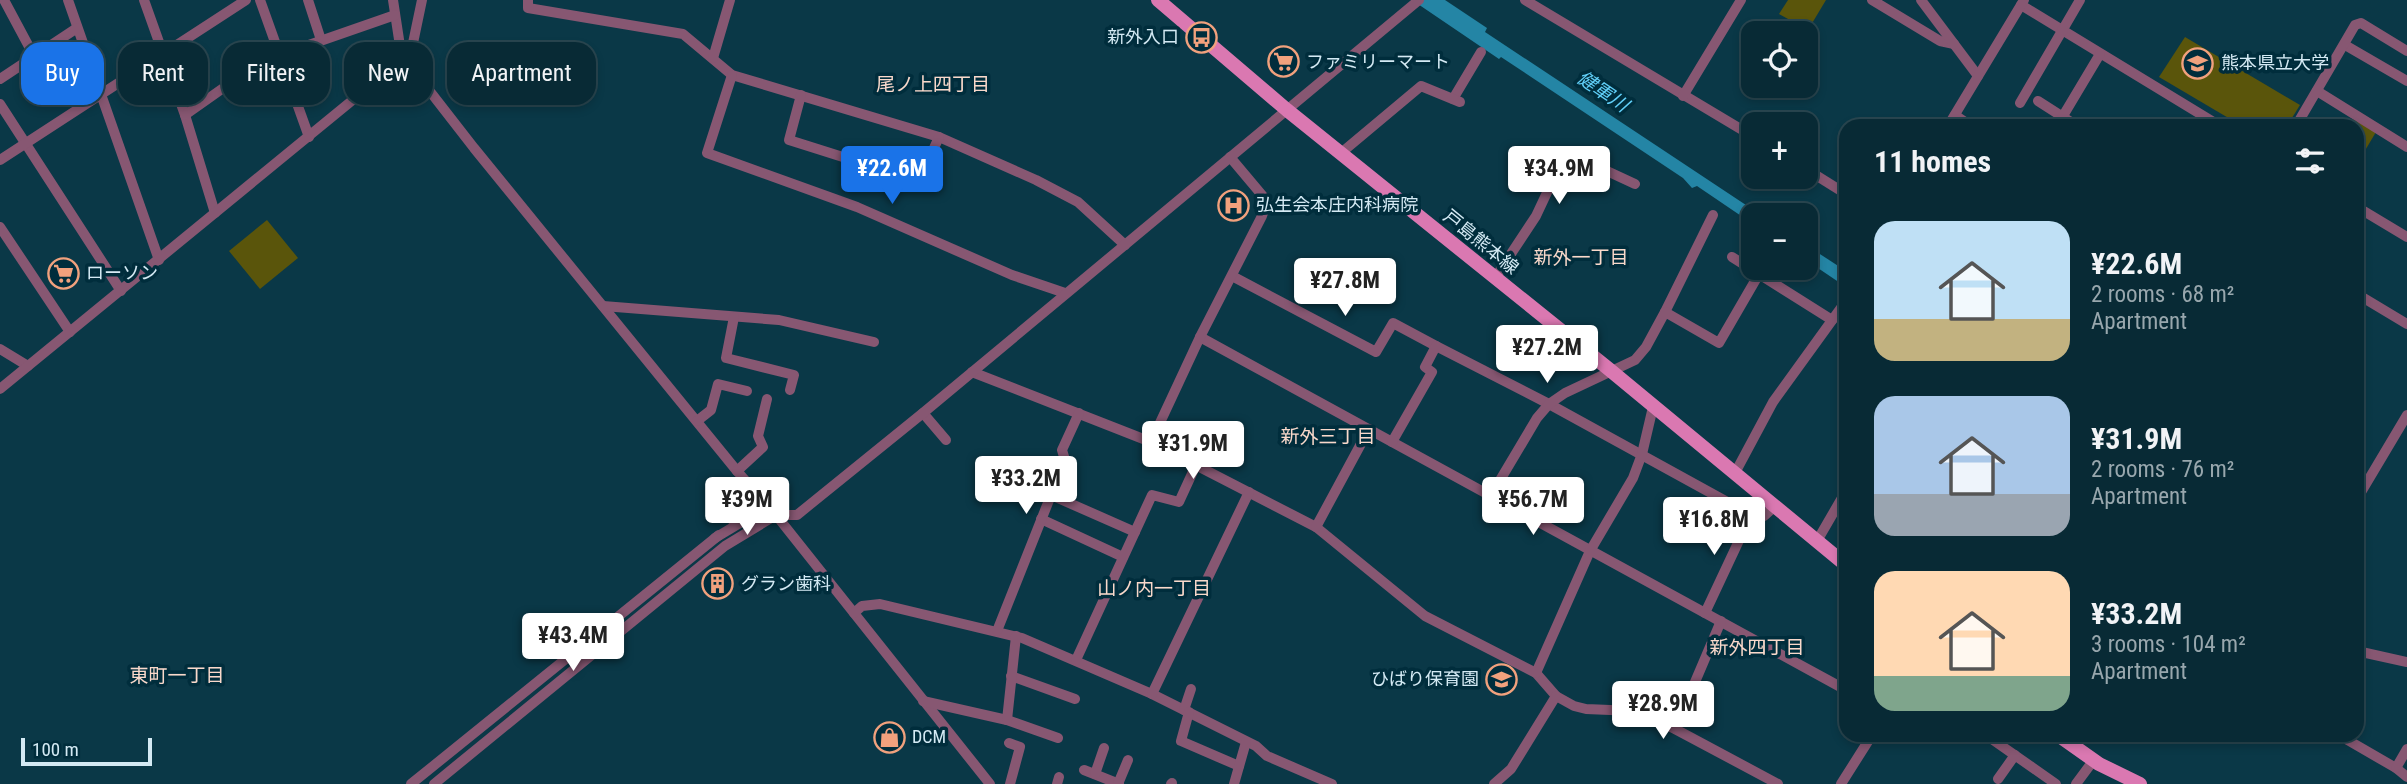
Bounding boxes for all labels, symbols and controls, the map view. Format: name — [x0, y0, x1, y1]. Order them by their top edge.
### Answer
bus stop icon: 新外入口 — [1185, 20, 1219, 54]
map controls — [1741, 21, 1818, 280]
button: locate — [1741, 21, 1818, 98]
place label: 新外入口 — [1107, 26, 1179, 47]
chip: Buy — [21, 42, 104, 105]
chip: Rent — [118, 42, 208, 105]
chip: Filters — [222, 42, 330, 105]
chip: New — [344, 42, 433, 105]
chip: Apartment — [447, 42, 596, 105]
supermarket icon: ファミリーマート — [1266, 45, 1300, 79]
school or university icon: 熊本県立大学 — [2181, 46, 2215, 80]
place label: ファミリーマート — [1306, 51, 1450, 72]
place label: 熊本県立大学 — [2221, 52, 2329, 73]
water label: 健軍川 — [1573, 66, 1634, 118]
district label: 尾ノ上四丁目 — [876, 73, 990, 96]
button: + — [1741, 112, 1818, 189]
icon: filters — [2291, 142, 2329, 180]
text: 11 homes — [1874, 144, 1991, 179]
pin: ¥22.6M — [835, 146, 949, 206]
pin: ¥34.9M — [1502, 146, 1616, 206]
text: ¥22.6M — [857, 155, 927, 182]
text: ¥34.9M — [1524, 155, 1594, 182]
hospital icon: 弘生会本庄内科病院 — [1216, 188, 1250, 222]
place label: 弘生会本庄内科病院 — [1256, 194, 1418, 215]
button: − — [1741, 203, 1818, 280]
street label: 戸島熊本線 — [1440, 205, 1523, 278]
district label: 新外一丁目 — [1533, 246, 1629, 269]
text: ¥22.6M — [2091, 246, 2182, 281]
icon: home — [1930, 249, 2014, 333]
supermarket icon: ローソン — [46, 256, 80, 290]
pin: ¥27.8M — [1288, 258, 1402, 318]
place label: ローソン — [86, 262, 158, 283]
text: ¥27.8M — [1310, 267, 1380, 294]
text: 2 rooms · 68 m² — [2091, 281, 2234, 308]
text: Apartment — [2091, 308, 2187, 335]
pin: ¥27.2M — [1490, 326, 1604, 385]
text: ¥27.2M — [1512, 334, 1582, 361]
pin: ¥31.9M — [1136, 421, 1250, 481]
text: ¥31.9M — [2091, 421, 2182, 456]
icon: home — [1930, 424, 2014, 508]
district label: 新外三丁目 — [1280, 425, 1376, 448]
text: ¥31.9M — [1158, 430, 1228, 457]
pin: ¥33.2M — [969, 456, 1083, 516]
text: 2 rooms · 76 m² — [2091, 456, 2234, 483]
text: ¥33.2M — [991, 465, 1061, 492]
pin: ¥39M — [706, 477, 788, 537]
pin: ¥56.7M — [1476, 477, 1590, 537]
text: Apartment — [2091, 483, 2187, 510]
text: ¥39M — [721, 486, 773, 513]
text: ¥56.7M — [1498, 486, 1568, 513]
pin: ¥16.8M — [1657, 498, 1771, 557]
text: ¥16.8M — [1679, 506, 1749, 533]
building icon: グラン歯科 — [701, 567, 735, 601]
place label: グラン歯科 — [741, 573, 831, 594]
district label: 山ノ内一丁目 — [1097, 577, 1211, 600]
text: ¥33.2M — [2091, 596, 2182, 631]
icon: home — [1930, 599, 2014, 683]
pin: ¥43.4M — [516, 614, 630, 673]
text: ¥43.4M — [538, 622, 608, 649]
text: 3 rooms · 104 m² — [2091, 631, 2246, 658]
district label: 新外四丁目 — [1709, 636, 1805, 659]
text: Apartment — [2091, 658, 2187, 685]
school or university icon: ひばり保育園 — [1485, 662, 1519, 696]
district label: 東町一丁目 — [129, 664, 225, 687]
place label: ひばり保育園 — [1371, 668, 1479, 689]
pin: ¥28.9M — [1606, 682, 1720, 741]
text: ¥28.9M — [1628, 690, 1698, 717]
shop icon: DCM — [872, 720, 906, 754]
place label: DCM — [912, 726, 946, 747]
scale bar — [21, 735, 152, 767]
text: 100 m — [32, 738, 79, 761]

